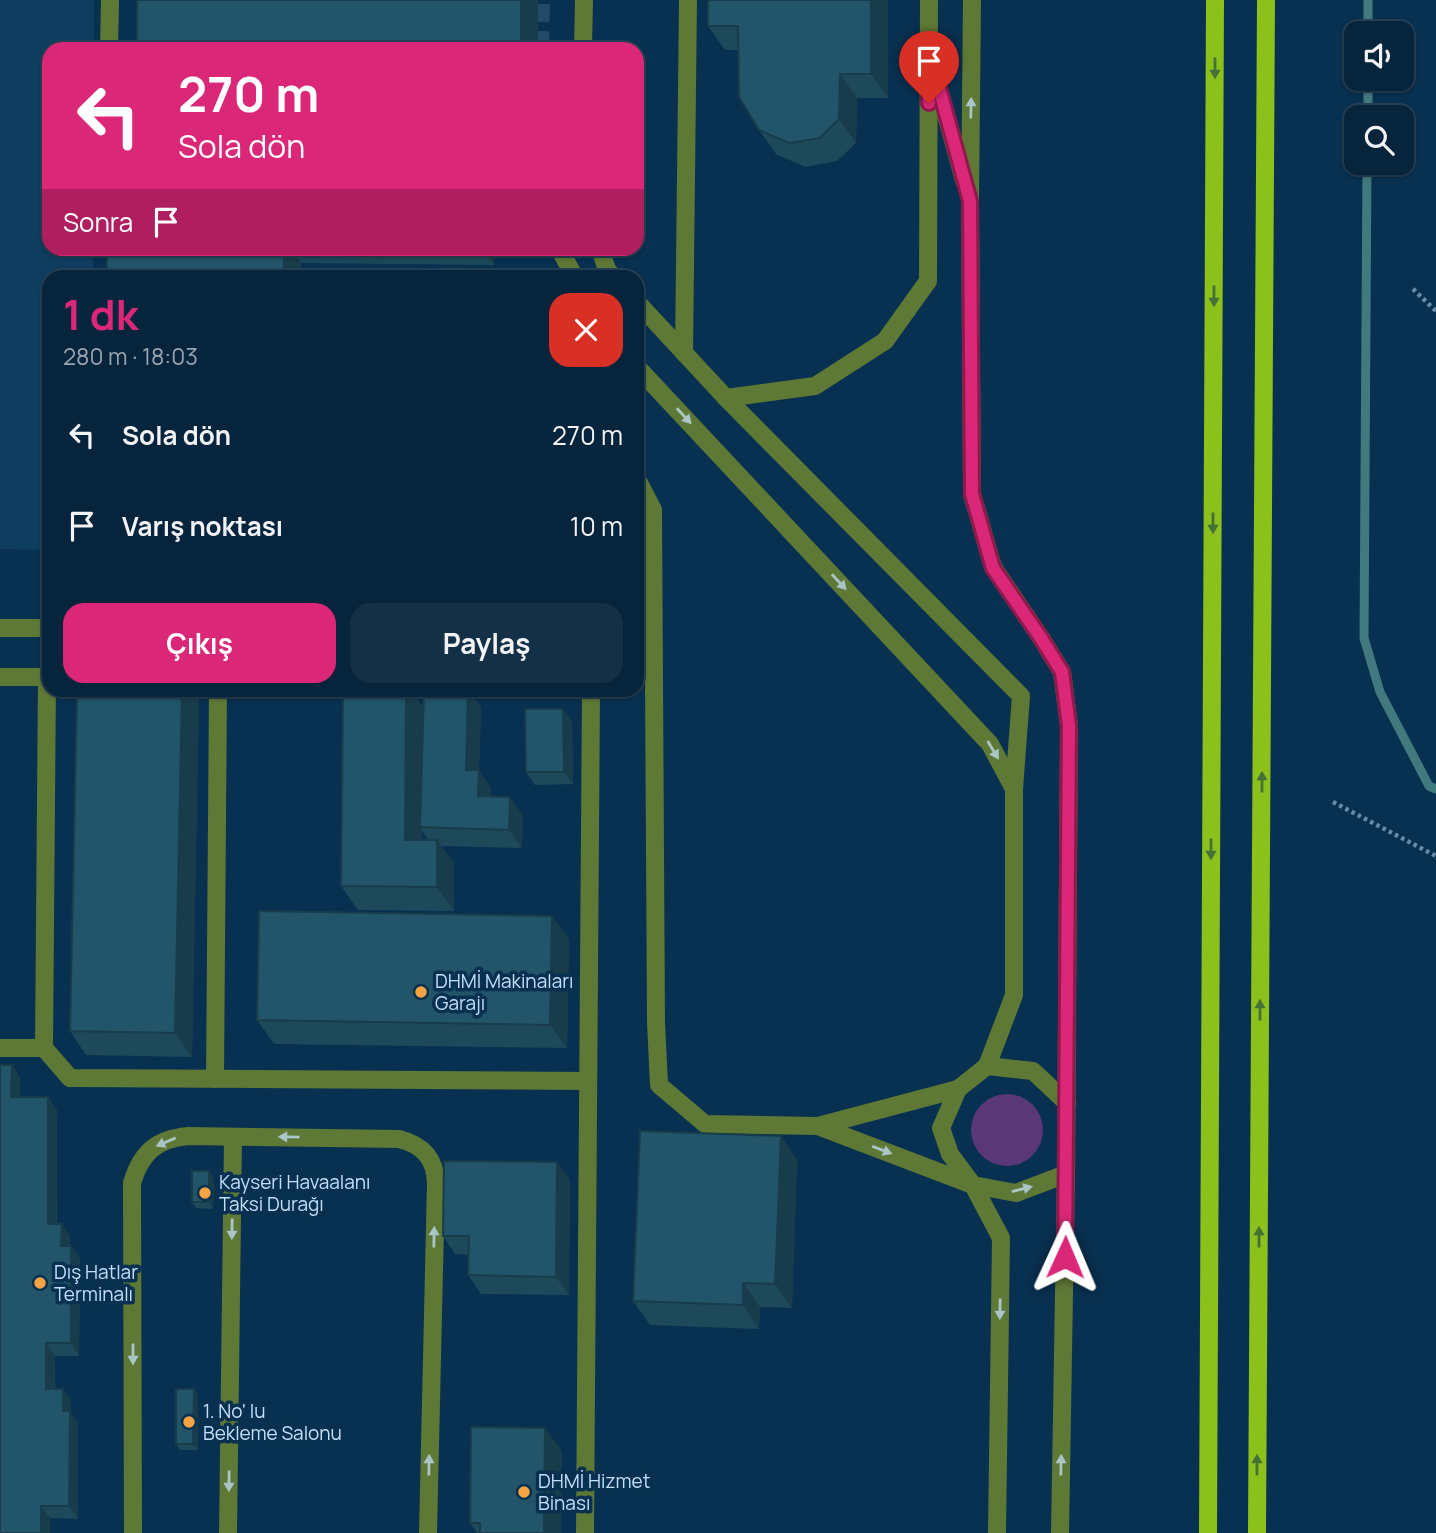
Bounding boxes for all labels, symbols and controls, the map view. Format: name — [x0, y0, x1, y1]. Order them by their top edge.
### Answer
map controls — [1344, 21, 1414, 175]
button: sound — [1344, 21, 1414, 91]
pin — [899, 31, 959, 103]
icon: arrive — [910, 42, 948, 80]
one-way arrow — [1209, 57, 1221, 79]
text: 270 m — [178, 60, 319, 127]
icon: left — [63, 70, 154, 161]
one-way arrow — [965, 97, 977, 119]
button: search — [1344, 105, 1414, 175]
text: Sola dön — [178, 124, 305, 168]
icon: arrive — [147, 203, 185, 241]
text: Sonra — [63, 204, 133, 240]
text: 1 dk — [63, 285, 138, 343]
one-way arrow — [1208, 285, 1220, 307]
button: close — [549, 293, 623, 367]
text: 280 m · 18:03 — [63, 340, 198, 372]
one-way arrow — [675, 407, 691, 424]
icon: left — [63, 416, 101, 454]
text: Sola dön — [122, 417, 231, 453]
text: 270 m — [552, 417, 623, 453]
icon: arrive — [63, 507, 101, 545]
text: Varış noktası — [122, 508, 283, 544]
text: 10 m — [570, 508, 623, 544]
one-way arrow — [1207, 512, 1219, 534]
one-way arrow — [831, 573, 847, 590]
button: Çıkış — [63, 603, 336, 683]
button: Paylaş — [350, 603, 623, 683]
one-way arrow — [986, 740, 999, 760]
one-way arrow — [1256, 771, 1267, 793]
one-way arrow — [1205, 838, 1217, 860]
place label: DHMİ Makinaları Garajı — [435, 968, 573, 1016]
marker: DHMİ Makinaları Garajı — [413, 984, 429, 1000]
one-way arrow — [1254, 999, 1266, 1021]
one-way arrow — [278, 1131, 300, 1143]
one-way arrow — [155, 1136, 176, 1147]
one-way arrow — [872, 1145, 893, 1156]
place label: Kayseri Havaalanı Taksi Durağı — [219, 1169, 371, 1217]
one-way arrow — [1012, 1183, 1034, 1194]
marker: Kayseri Havaalanı Taksi Durağı — [197, 1185, 213, 1201]
one-way arrow — [226, 1219, 238, 1241]
position arrow — [1028, 1220, 1102, 1294]
one-way arrow — [429, 1226, 440, 1248]
one-way arrow — [1253, 1226, 1265, 1248]
place label: Dış Hatlar Terminalı — [54, 1259, 138, 1307]
marker: Dış Hatlar Terminalı — [32, 1275, 48, 1291]
one-way arrow — [994, 1298, 1005, 1320]
one-way arrow — [127, 1343, 139, 1365]
place label: 1. No' lu Bekleme Salonu — [203, 1398, 342, 1446]
marker: 1. No' lu Bekleme Salonu — [181, 1414, 197, 1430]
one-way arrow — [424, 1454, 435, 1476]
one-way arrow — [1056, 1454, 1067, 1476]
one-way arrow — [1251, 1454, 1263, 1476]
place label: DHMİ Hizmet Binası — [538, 1468, 650, 1516]
one-way arrow — [223, 1471, 235, 1493]
marker: DHMİ Hizmet Binası — [516, 1484, 532, 1500]

